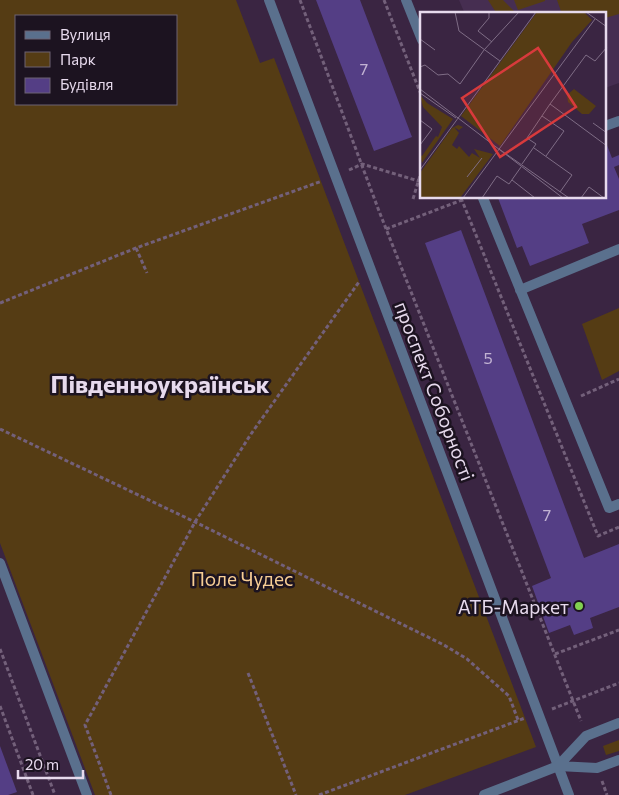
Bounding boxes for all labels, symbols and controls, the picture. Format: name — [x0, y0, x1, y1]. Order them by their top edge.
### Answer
inset map — [420, 12, 606, 199]
legend — [15, 15, 178, 105]
text: Вулиця — [60, 25, 111, 43]
text: Парк — [60, 50, 96, 68]
house number: 7 — [360, 59, 368, 78]
text: Будівля — [60, 75, 113, 93]
street label: проспект Соборності — [390, 298, 480, 484]
house number: 5 — [483, 348, 493, 367]
district label: Південноукраїнськ — [50, 369, 270, 398]
house number: 7 — [543, 505, 551, 524]
park label: Поле Чудес — [191, 567, 293, 590]
place label: АТБ-Маркет — [458, 595, 569, 618]
marker: АТБ-Маркет — [573, 600, 585, 612]
scale bar — [18, 748, 82, 780]
text: 20 m — [25, 755, 59, 773]

